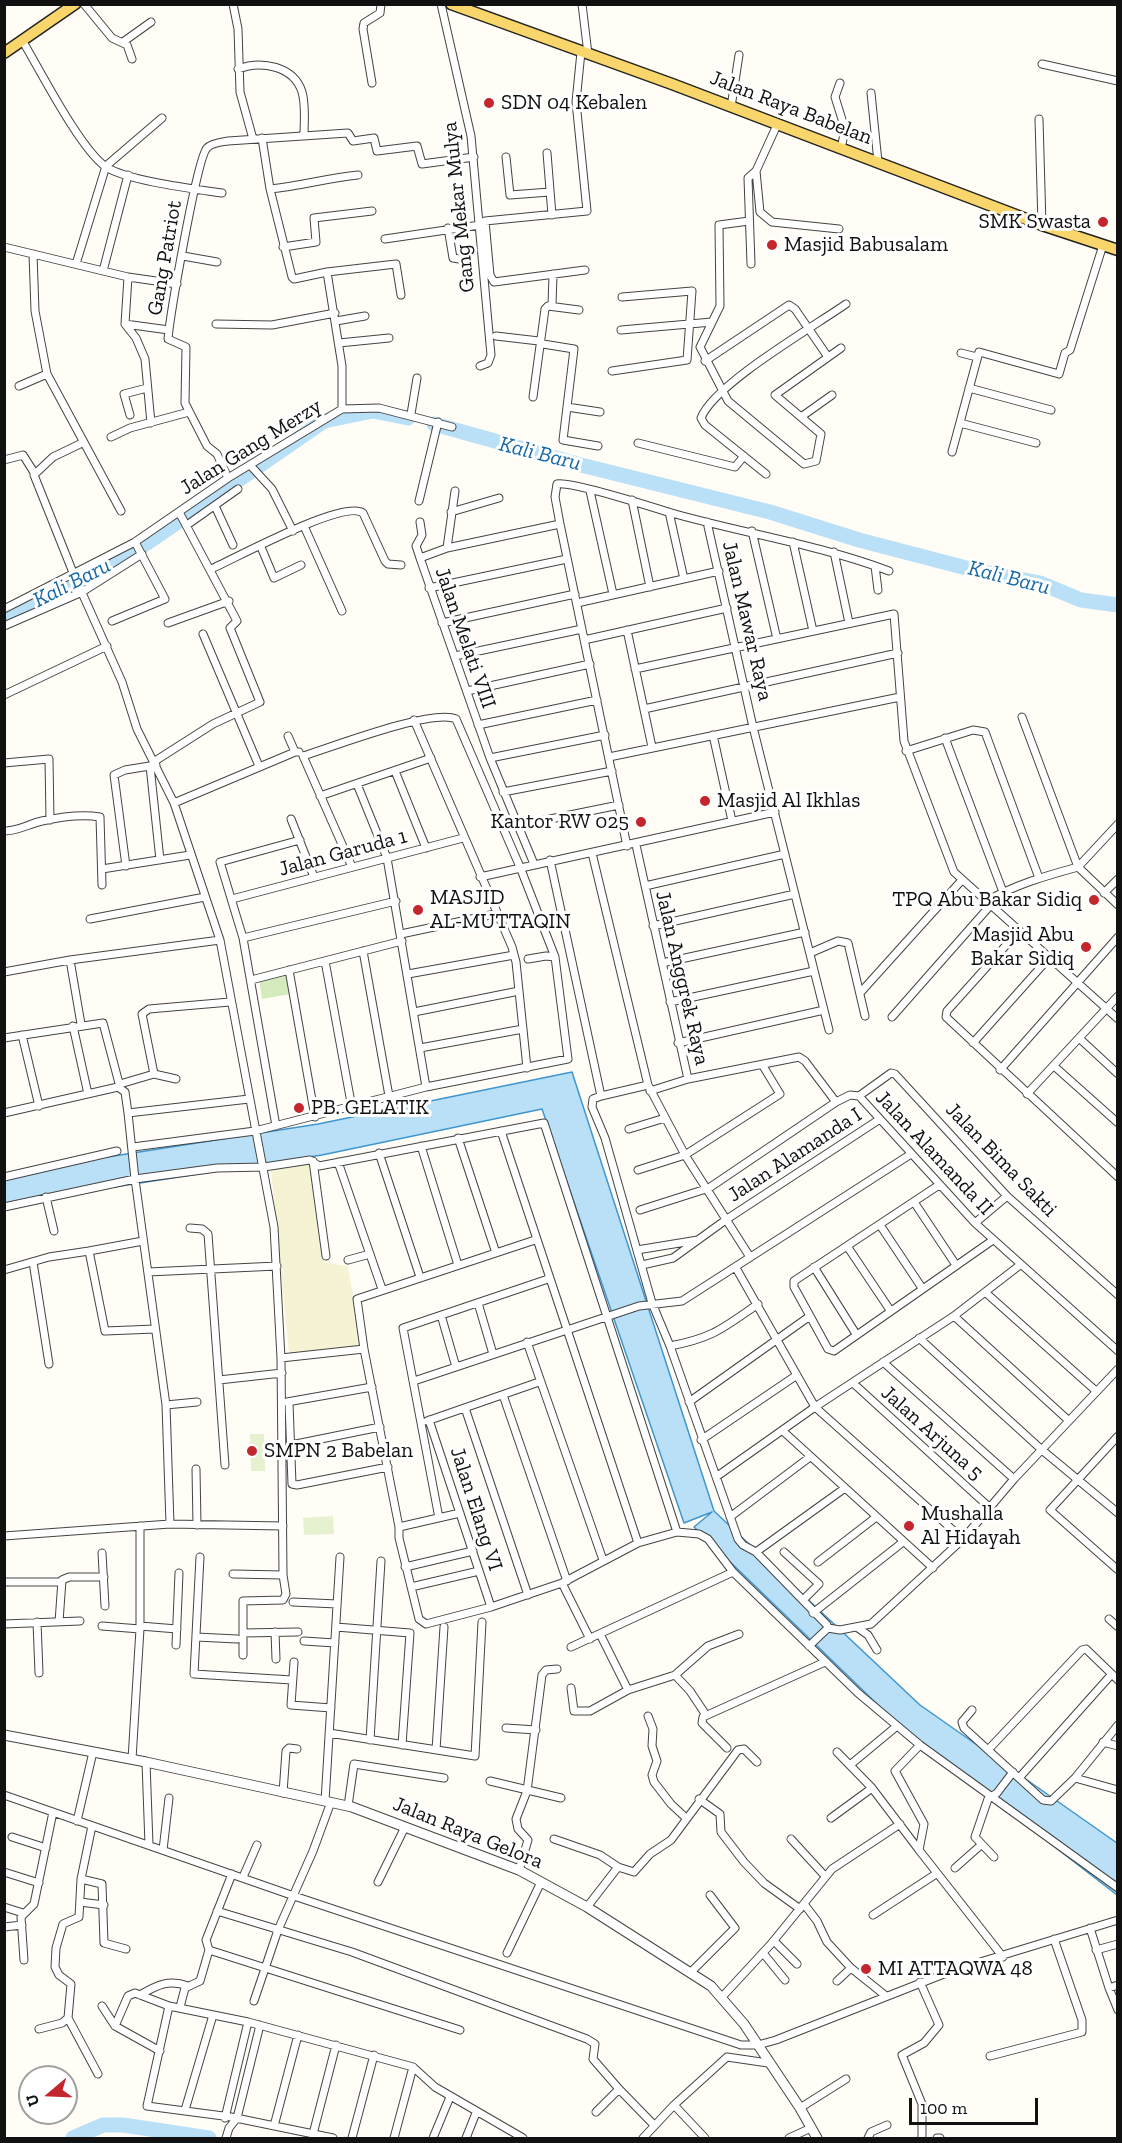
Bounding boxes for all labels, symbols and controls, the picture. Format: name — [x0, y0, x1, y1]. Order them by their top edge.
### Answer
street label: Jalan Raya Babelan — [706, 65, 876, 151]
place label: SDN 04 Kebalen — [501, 90, 647, 116]
marker: SDN 04 Kebalen — [482, 96, 496, 110]
street label: Gang Mekar Mulya — [438, 120, 480, 294]
street label: Gang Patriot — [143, 199, 187, 317]
place label: SMK Swasta — [979, 209, 1091, 235]
marker: SMK Swasta — [1096, 215, 1110, 229]
place label: Masjid Babusalam — [784, 232, 948, 258]
marker: Masjid Babusalam — [765, 238, 779, 252]
street label: Jalan Gang Merzy — [176, 393, 326, 501]
water label: Kali Baru — [496, 431, 584, 477]
street label: Jalan Mawar Raya — [716, 539, 778, 703]
water label: Kali Baru — [29, 552, 115, 614]
water label: Kali Baru — [965, 555, 1053, 601]
street label: Jalan Melati VIII — [429, 564, 501, 712]
place label: Masjid Al Ikhlas — [717, 788, 860, 814]
marker: Masjid Al Ikhlas — [698, 794, 712, 808]
place label: Kantor RW 025 — [491, 809, 629, 835]
marker: Kantor RW 025 — [634, 815, 648, 829]
street label: Jalan Garuda 1 — [276, 824, 410, 882]
place label: MASJID AL-MUTTAQIN — [430, 885, 571, 935]
place label: TPQ Abu Bakar Sidiq — [892, 887, 1082, 913]
street label: Jalan Anggrek Raya — [650, 888, 714, 1068]
marker: TPQ Abu Bakar Sidiq — [1087, 893, 1101, 907]
marker: MASJID AL-MUTTAQIN — [411, 903, 425, 917]
place label: Masjid Abu Bakar Sidiq — [971, 922, 1074, 972]
marker: Masjid Abu Bakar Sidiq — [1079, 940, 1093, 954]
street label: Jalan Alamanda II — [870, 1085, 998, 1221]
place label: PB. GELATIK — [311, 1095, 429, 1121]
street label: Jalan Bima Sakti — [940, 1098, 1062, 1222]
marker: PB. GELATIK — [292, 1101, 306, 1115]
street label: Jalan Alamanda I — [723, 1102, 867, 1208]
street label: Jalan Arjuna 5 — [876, 1381, 988, 1485]
place label: SMPN 2 Babelan — [264, 1438, 413, 1464]
marker: SMPN 2 Babelan — [245, 1444, 259, 1458]
street label: Jalan Elang VI — [444, 1444, 508, 1574]
place label: Mushalla Al Hidayah — [921, 1501, 1021, 1551]
marker: Mushalla Al Hidayah — [902, 1519, 916, 1533]
street label: Jalan Raya Gelora — [389, 1791, 547, 1875]
place label: MI ATTAQWA 48 — [878, 1956, 1033, 1982]
marker: MI ATTAQWA 48 — [859, 1962, 873, 1976]
north arrow — [18, 2065, 78, 2125]
scale bar — [912, 2086, 1041, 2124]
text: U — [22, 2092, 43, 2109]
text: 100 m — [920, 2097, 967, 2119]

